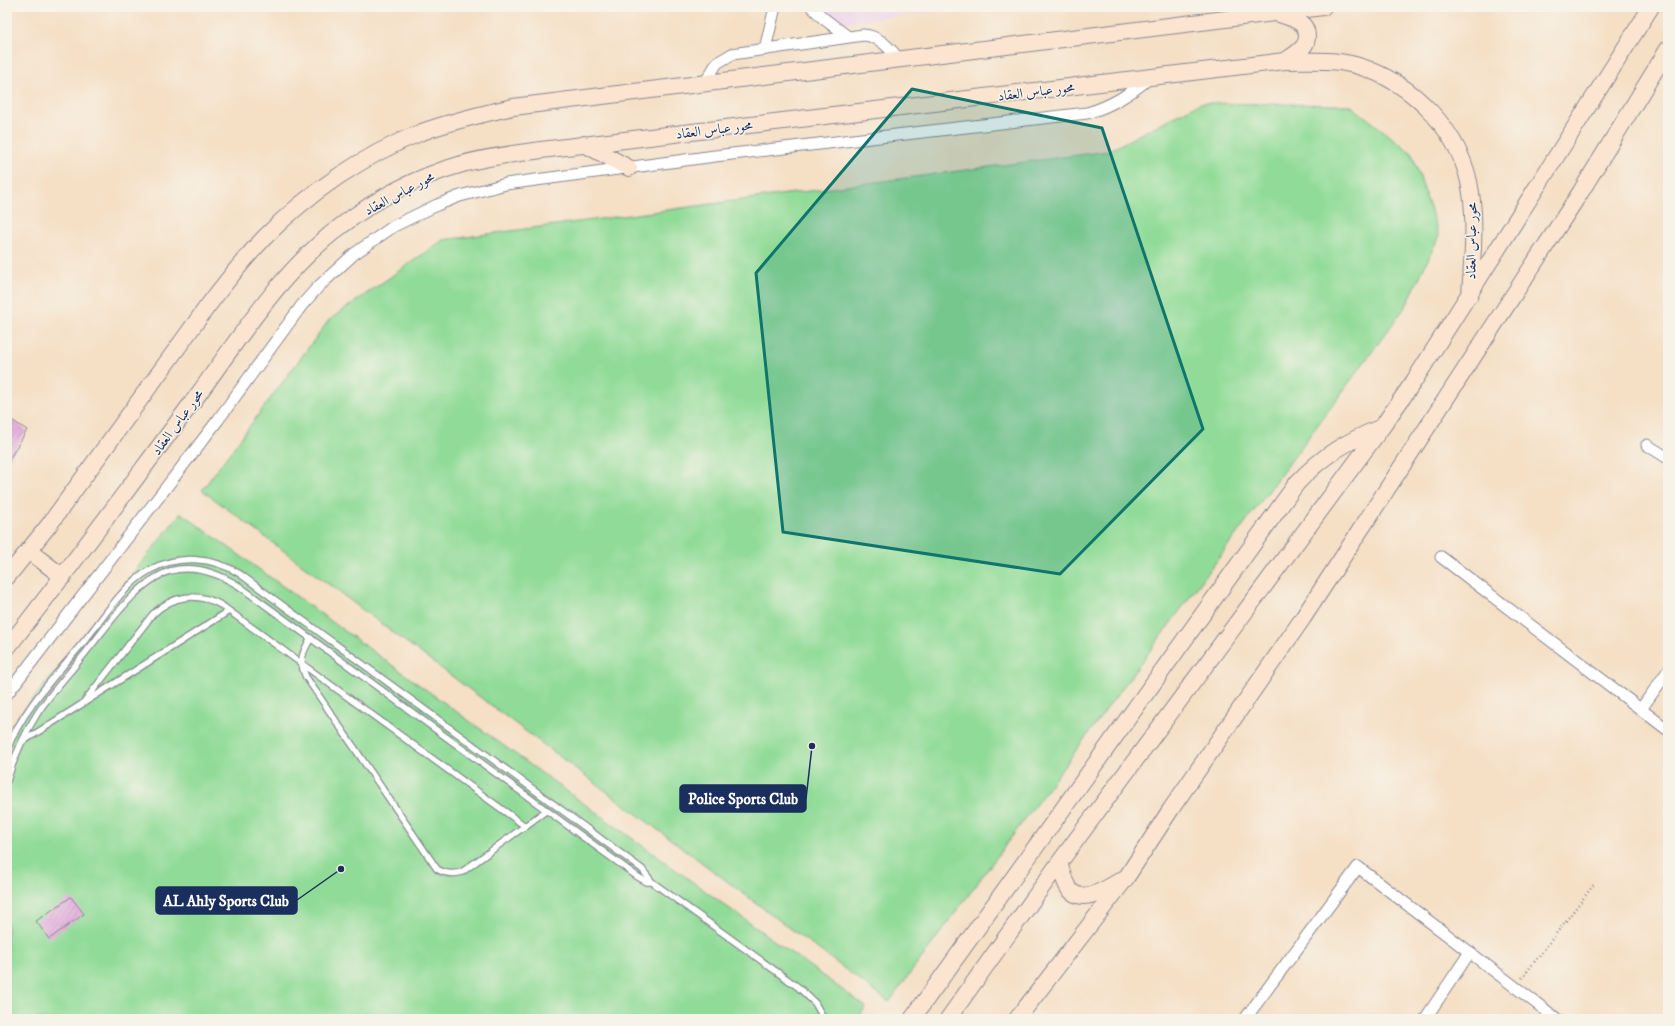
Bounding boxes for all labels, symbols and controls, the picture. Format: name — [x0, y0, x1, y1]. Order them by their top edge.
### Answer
street label: محور عباس العقاد — [997, 78, 1076, 106]
street label: محور عباس العقاد — [675, 116, 754, 144]
street label: محور عباس العقاد — [361, 168, 438, 220]
street label: محور عباس العقاد — [1462, 202, 1482, 280]
street label: محور عباس العقاد — [148, 386, 208, 459]
callout: Police Sports Club — [680, 785, 806, 812]
text: Police Sports Club — [688, 790, 798, 809]
callout: AL Ahly Sports Club — [156, 887, 297, 914]
text: AL Ahly Sports Club — [162, 892, 289, 911]

